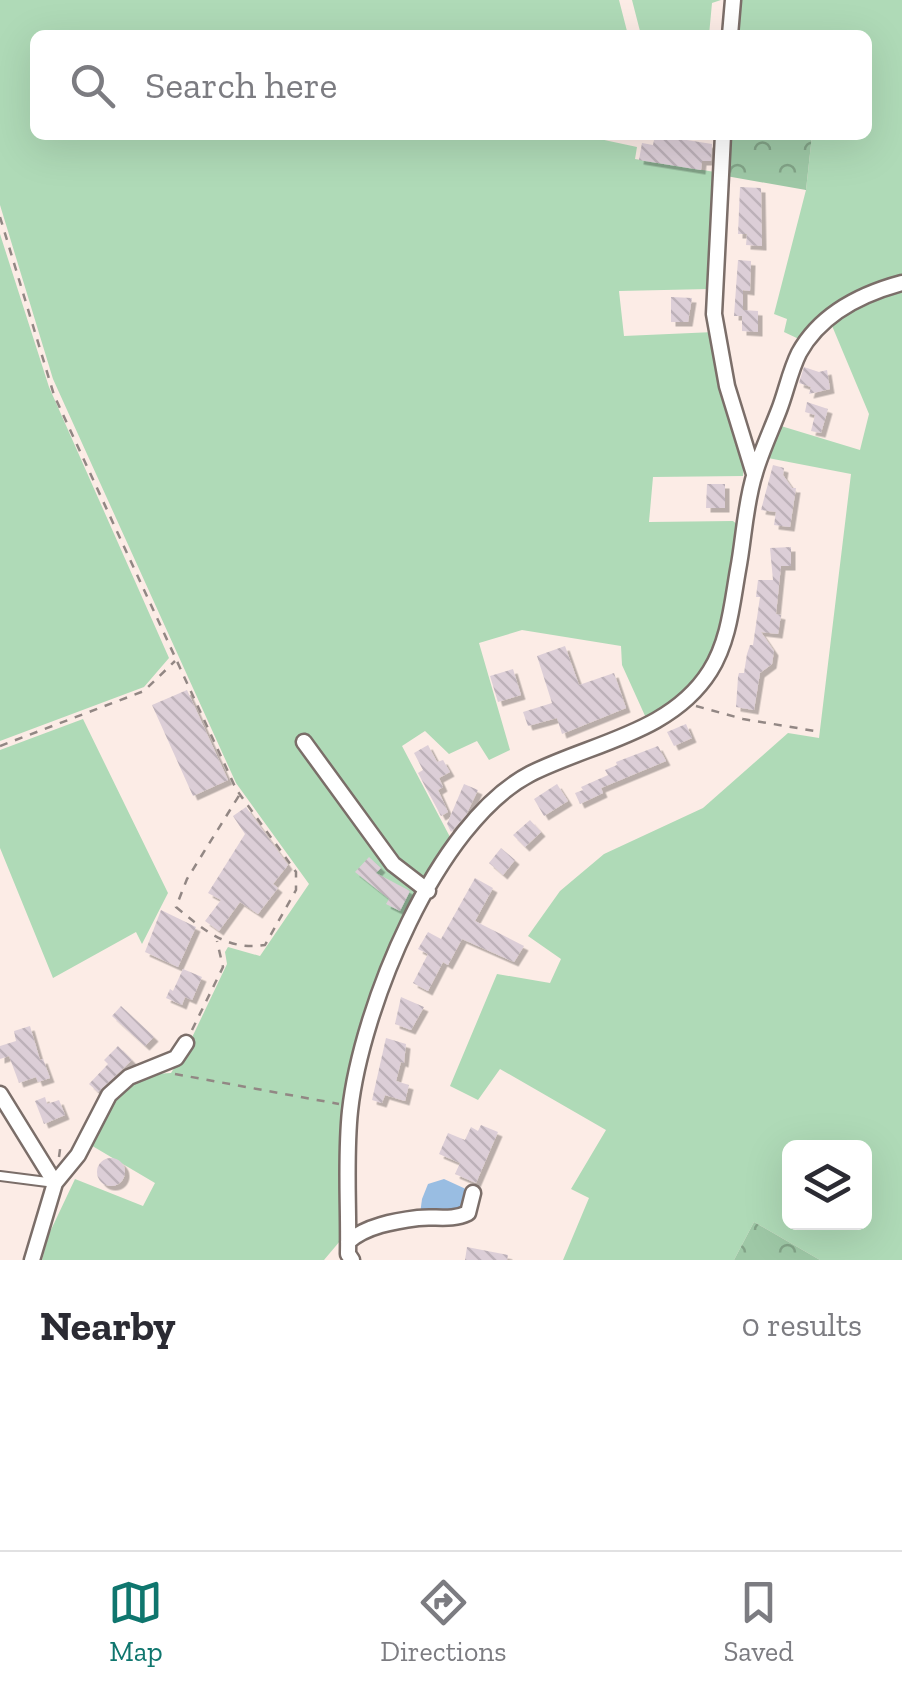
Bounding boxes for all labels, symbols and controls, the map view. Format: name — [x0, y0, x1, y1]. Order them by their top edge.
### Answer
search box — [30, 30, 872, 140]
icon: search — [65, 58, 120, 113]
text: Search here — [145, 62, 337, 108]
map controls — [782, 1140, 872, 1230]
button: layers — [782, 1140, 872, 1230]
text: Nearby — [40, 1300, 176, 1351]
text: 0 results — [741, 1306, 862, 1344]
tab: Map — [108, 1575, 163, 1668]
tab: Directions — [380, 1575, 507, 1668]
tab: Saved — [723, 1575, 794, 1668]

